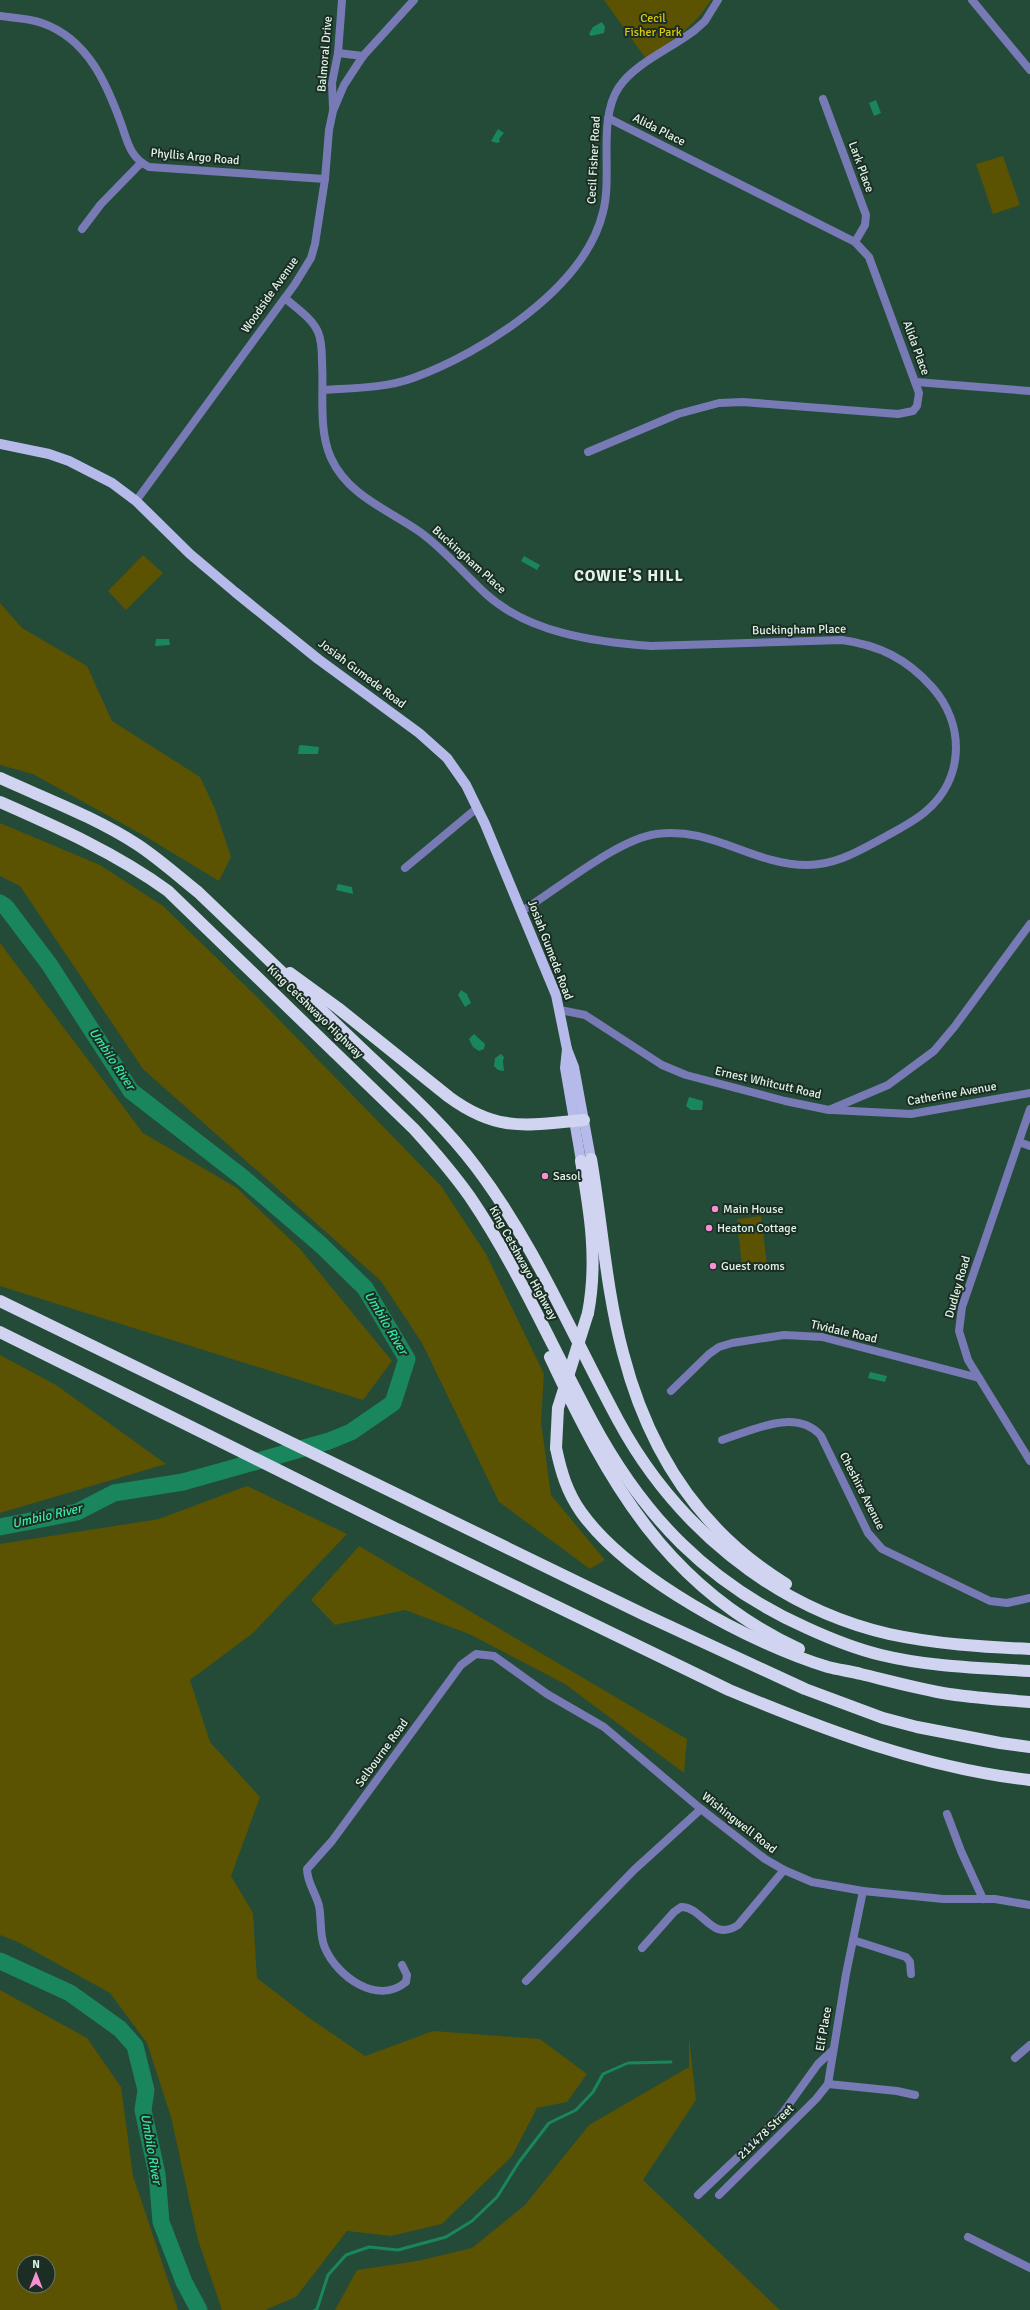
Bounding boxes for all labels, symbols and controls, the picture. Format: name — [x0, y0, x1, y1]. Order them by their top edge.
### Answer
park label: Cecil Fisher Park — [624, 11, 682, 40]
street label: Balmoral Drive — [314, 15, 336, 93]
street label: Alida Place — [630, 110, 688, 150]
street label: Cecil Fisher Road — [584, 115, 604, 205]
street label: Lark Place — [845, 139, 877, 195]
street label: Phyllis Argo Road — [150, 146, 240, 168]
street label: Woodside Avenue — [238, 254, 302, 336]
street label: Alida Place — [899, 319, 933, 377]
street label: Buckingham Place — [429, 523, 509, 597]
district label: COWIE'S HILL — [574, 566, 684, 586]
street label: Buckingham Place — [752, 622, 846, 638]
street label: Josiah Gumede Road — [315, 636, 409, 712]
street label: Josiah Gumede Road — [524, 898, 576, 1002]
street label: King Cetshwayo Highway — [264, 962, 366, 1062]
water label: Umbilo River — [86, 1025, 140, 1095]
street label: Ernest Whitcutt Road — [713, 1063, 823, 1103]
street label: Catherine Avenue — [906, 1079, 998, 1109]
place label: Sasol — [553, 1169, 581, 1184]
marker: Sasol — [540, 1171, 550, 1181]
place label: Main House — [723, 1202, 783, 1217]
street label: King Cetshwayo Highway — [485, 1203, 561, 1323]
marker: Main House — [710, 1204, 720, 1214]
place label: Heaton Cottage — [717, 1221, 797, 1236]
marker: Heaton Cottage — [704, 1223, 714, 1233]
street label: Dudley Road — [942, 1254, 974, 1320]
place label: Guest rooms — [721, 1259, 785, 1274]
marker: Guest rooms — [708, 1261, 718, 1271]
water label: Umbilo River — [361, 1288, 412, 1359]
street label: Tividale Road — [809, 1317, 879, 1347]
street label: Cheshire Avenue — [836, 1450, 888, 1532]
water label: Umbilo River — [11, 1500, 86, 1532]
street label: Selbourne Road — [352, 1716, 412, 1790]
street label: Wishingwell Road — [698, 1789, 780, 1857]
street label: Elf Place — [813, 2006, 835, 2052]
street label: 211478 Street — [735, 2101, 797, 2163]
water label: Umbilo River — [137, 2113, 165, 2188]
north arrow — [16, 2254, 56, 2294]
text: N — [32, 2258, 40, 2271]

